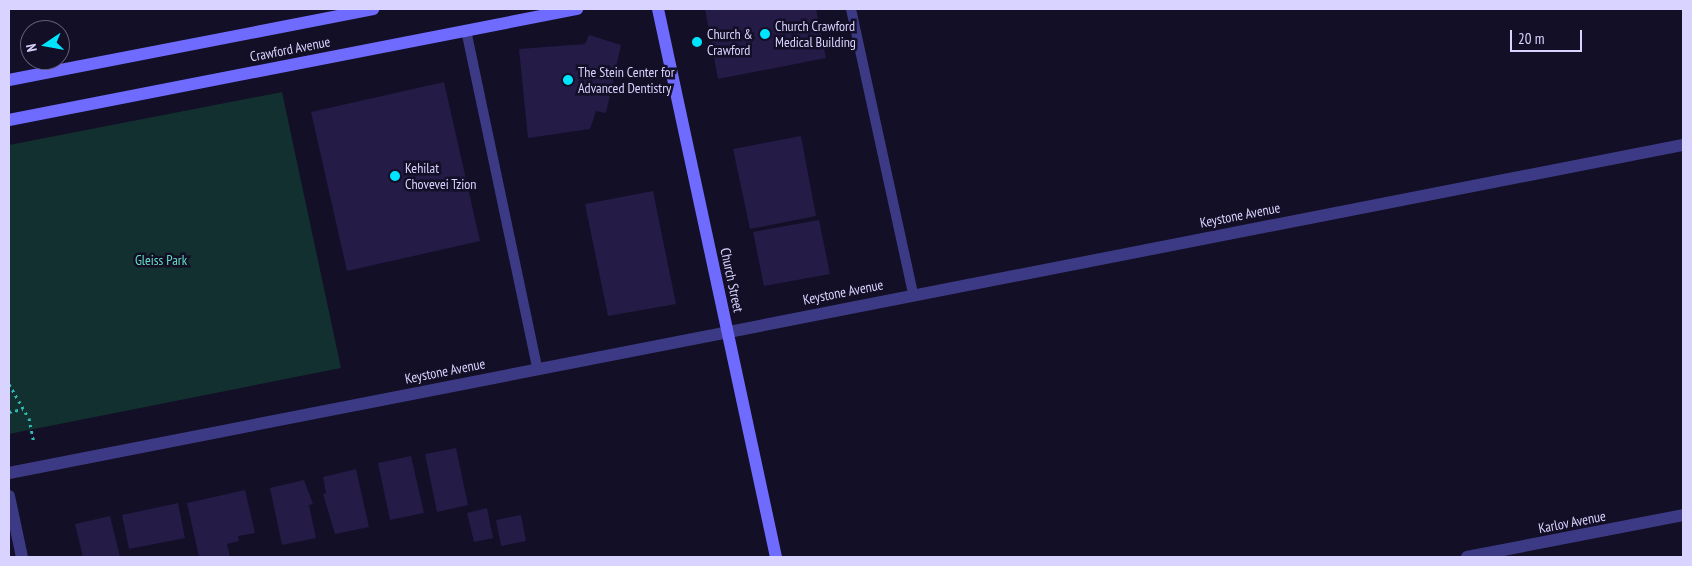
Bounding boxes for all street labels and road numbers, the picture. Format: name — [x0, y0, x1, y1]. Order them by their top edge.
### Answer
street label: Crawford Avenue — [248, 33, 332, 65]
street label: Keystone Avenue — [1198, 199, 1282, 231]
street label: Church Street — [717, 246, 747, 314]
street label: Keystone Avenue — [801, 276, 885, 308]
street label: Keystone Avenue — [403, 355, 487, 387]
street label: Karlov Avenue — [1537, 507, 1607, 537]

